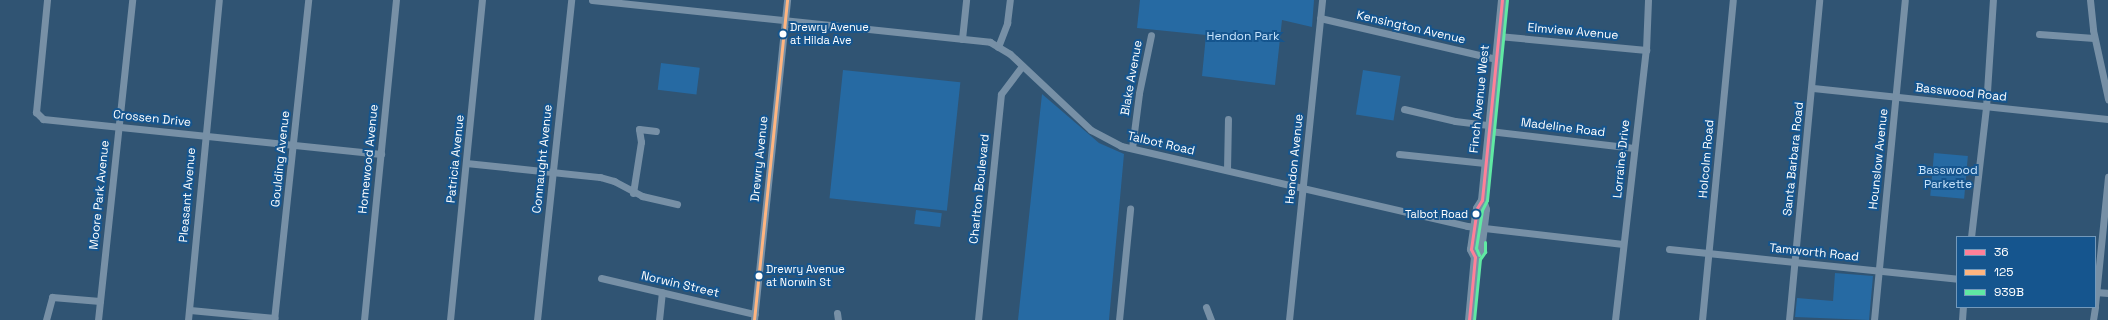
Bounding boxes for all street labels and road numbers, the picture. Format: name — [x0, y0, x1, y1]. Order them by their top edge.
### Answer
street label: Kensington Avenue — [1355, 8, 1467, 48]
street label: Elmview Avenue — [1527, 21, 1619, 43]
street label: Blake Avenue — [1118, 39, 1146, 117]
street label: Finch Avenue West — [1467, 44, 1493, 154]
street label: Basswood Road — [1915, 81, 2007, 105]
street label: Santa Barbara Road — [1781, 101, 1807, 217]
street label: Homewood Avenue — [356, 103, 382, 215]
street label: Connaught Avenue — [530, 104, 556, 214]
street label: Crossen Drive — [112, 108, 192, 130]
street label: Hounslow Avenue — [1867, 108, 1891, 210]
street label: Goulding Avenue — [269, 110, 293, 208]
street label: Hendon Avenue — [1283, 113, 1307, 205]
street label: Patricia Avenue — [444, 114, 468, 204]
street label: Drewry Avenue — [748, 115, 772, 203]
street label: Madeline Road — [1520, 116, 1606, 140]
street label: Lorraine Drive — [1611, 119, 1633, 199]
street label: Holcolm Road — [1696, 119, 1718, 199]
street label: Talbot Road — [1126, 129, 1196, 159]
street label: Charlton Boulevard — [967, 133, 993, 245]
street label: Moore Park Avenue — [87, 139, 113, 251]
street label: Pleasant Avenue — [177, 147, 199, 243]
street label: Tamworth Road — [1768, 241, 1860, 265]
street label: Norwin Street — [640, 269, 720, 301]

